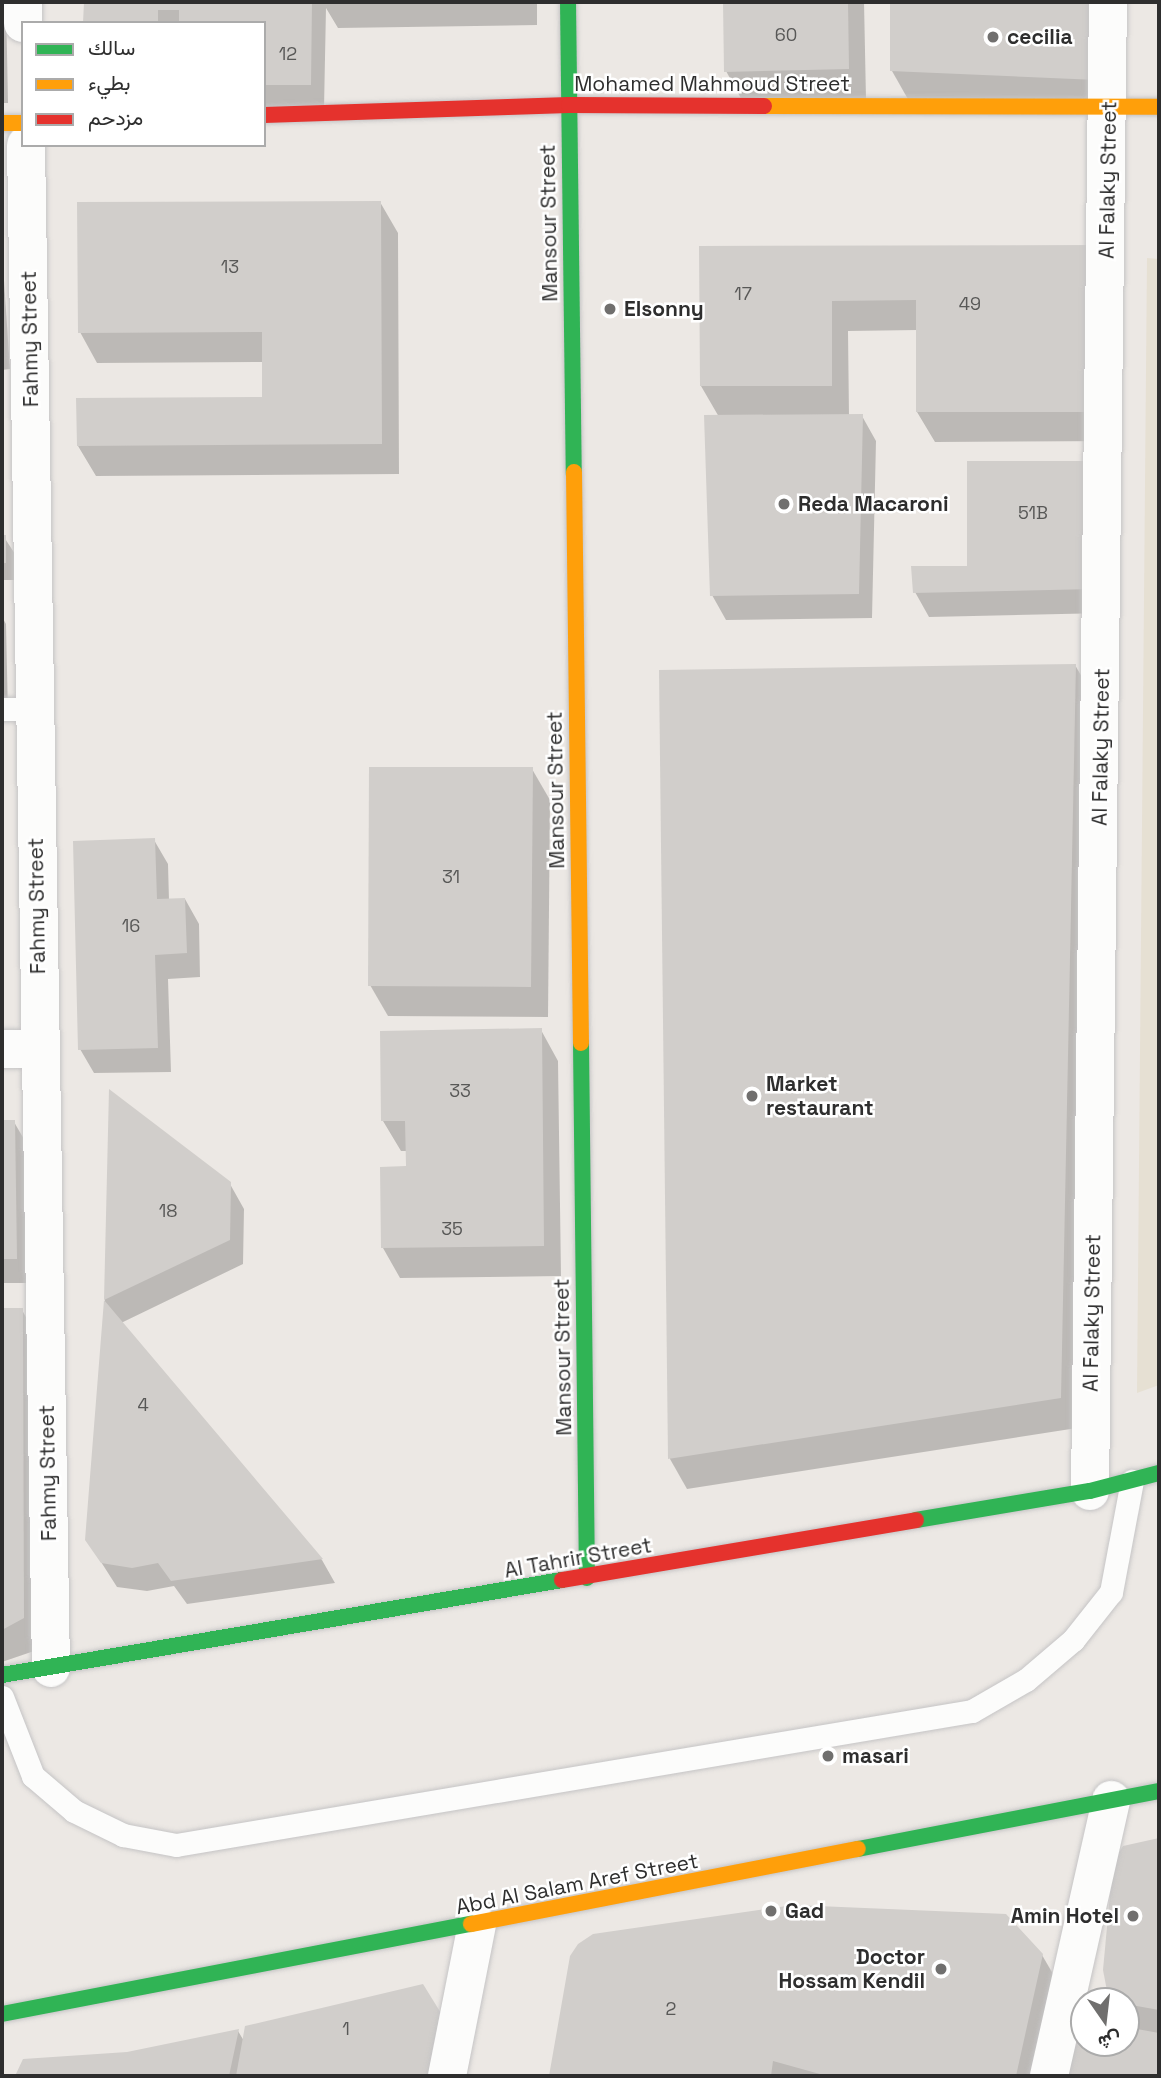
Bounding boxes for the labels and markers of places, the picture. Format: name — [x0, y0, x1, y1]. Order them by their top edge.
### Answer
place label: cecilia — [1007, 24, 1073, 50]
marker: cecilia — [985, 29, 1001, 45]
place label: Elsonny — [624, 296, 704, 322]
marker: Elsonny — [602, 301, 618, 317]
place label: Reda Macaroni — [798, 491, 948, 517]
marker: Reda Macaroni — [776, 496, 792, 512]
place label: Market restaurant — [766, 1071, 874, 1121]
marker: Market restaurant — [744, 1088, 760, 1104]
place label: masari — [842, 1743, 909, 1769]
marker: masari — [820, 1748, 836, 1764]
place label: Gad — [785, 1898, 824, 1924]
marker: Gad — [763, 1903, 779, 1919]
place label: Amin Hotel — [1011, 1903, 1119, 1929]
marker: Amin Hotel — [1125, 1908, 1141, 1924]
place label: Doctor Hossam Kendil — [779, 1944, 925, 1994]
marker: Doctor Hossam Kendil — [931, 1959, 951, 1979]

